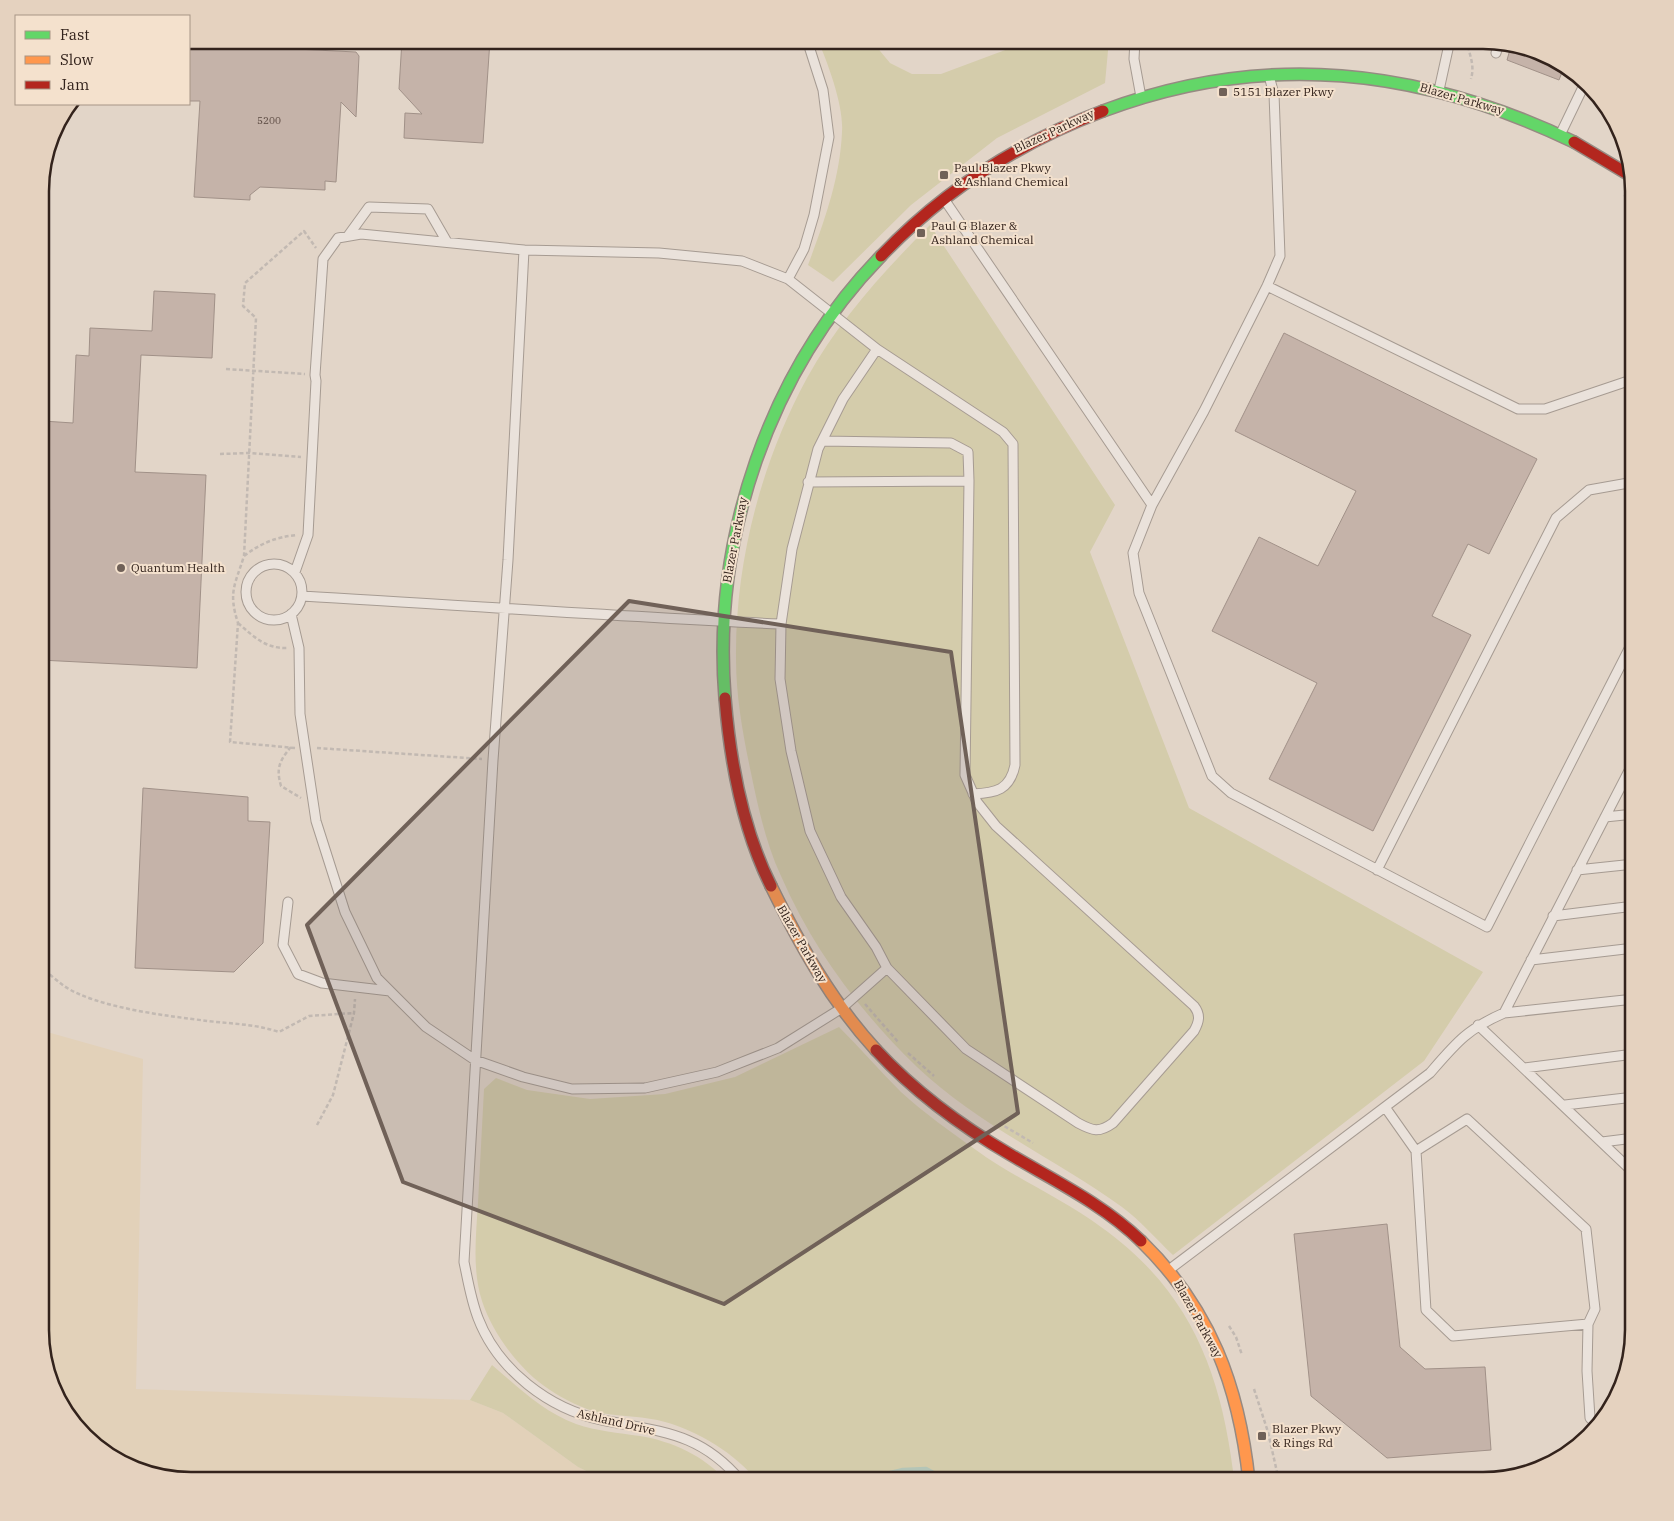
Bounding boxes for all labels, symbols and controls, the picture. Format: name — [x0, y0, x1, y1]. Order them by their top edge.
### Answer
legend — [15, 15, 190, 105]
text: Fast — [60, 25, 90, 44]
text: Slow — [60, 50, 94, 69]
text: Jam — [60, 75, 89, 94]
street label: Blazer Parkway — [1418, 79, 1507, 118]
place label: 5151 Blazer Pkwy — [1233, 84, 1334, 99]
marker: 5151 Blazer Pkwy — [1217, 86, 1229, 98]
street label: Blazer Parkway — [1011, 105, 1097, 156]
house number: 5200 — [257, 114, 281, 127]
place label: Paul Blazer Pkwy & Ashland Chemical — [954, 160, 1068, 189]
marker: Paul Blazer Pkwy & Ashland Chemical — [938, 169, 950, 181]
place label: Paul G Blazer & Ashland Chemical — [931, 218, 1034, 247]
marker: Paul G Blazer & Ashland Chemical — [915, 227, 927, 239]
street label: Blazer Parkway — [719, 495, 750, 584]
place label: Quantum Health — [131, 560, 226, 575]
marker: Quantum Health — [115, 562, 127, 574]
street label: Blazer Parkway — [774, 902, 831, 986]
street label: Blazer Parkway — [1171, 1277, 1226, 1361]
street label: Ashland Drive — [576, 1405, 657, 1438]
place label: Blazer Pkwy & Rings Rd — [1272, 1421, 1342, 1450]
marker: Blazer Pkwy & Rings Rd — [1256, 1430, 1268, 1442]

